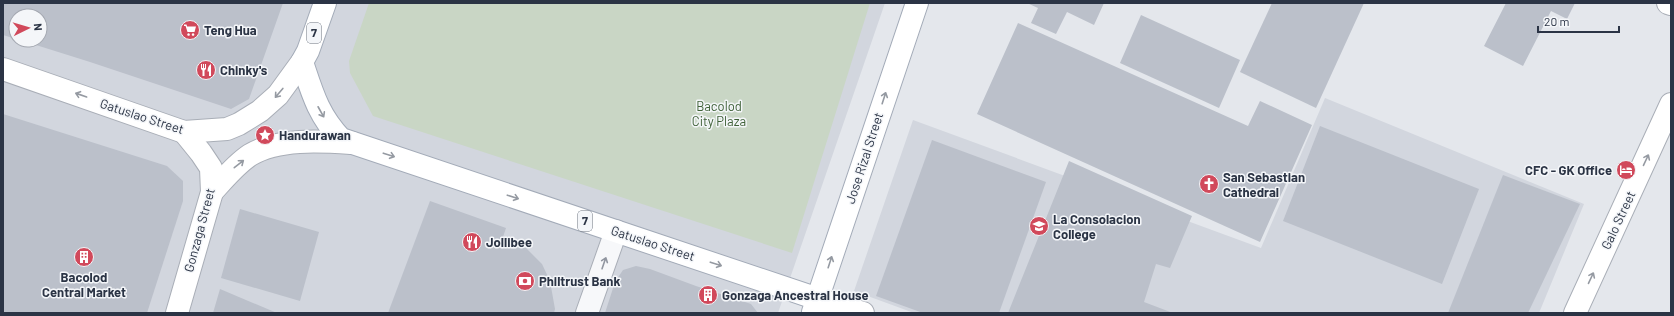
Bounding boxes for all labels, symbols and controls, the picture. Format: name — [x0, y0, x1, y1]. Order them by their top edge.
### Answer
north arrow — [8, 8, 48, 48]
scale bar — [1538, 8, 1619, 34]
text: 20 m — [1544, 14, 1570, 28]
supermarket icon: Teng Hua — [179, 19, 201, 41]
place label: Teng Hua — [204, 22, 257, 38]
text: N — [32, 23, 45, 31]
road number: 7 — [307, 23, 321, 43]
restaurant icon: Chinky's — [195, 59, 217, 81]
place label: Chinky's — [220, 62, 268, 78]
one-way arrow — [274, 88, 283, 99]
one-way arrow — [75, 91, 87, 99]
one-way arrow — [881, 92, 888, 105]
street label: Gatuslao Street — [98, 95, 186, 137]
park label: Bacolod City Plaza — [692, 98, 746, 129]
one-way arrow — [317, 105, 325, 117]
street label: Jose Rizal Street — [842, 110, 886, 206]
place icon: Handurawan — [254, 124, 276, 146]
place label: Handurawan — [279, 127, 351, 143]
one-way arrow — [383, 152, 395, 160]
one-way arrow — [1642, 154, 1650, 166]
one-way arrow — [234, 159, 245, 168]
hotel icon: CFC - GK Office — [1615, 159, 1637, 181]
place label: CFC - GK Office — [1525, 162, 1612, 178]
place label: San Sebastian Cathedral — [1223, 169, 1305, 200]
church icon: San Sebastian Cathedral — [1198, 173, 1220, 195]
street label: Gonzaga Street — [180, 186, 218, 274]
street label: Galo Street — [1598, 188, 1638, 252]
one-way arrow — [506, 193, 518, 201]
road number: 7 — [578, 211, 592, 231]
place label: La Consolacion College — [1053, 211, 1141, 242]
school or university icon: La Consolacion College — [1028, 215, 1050, 237]
street label: Gatuslao Street — [609, 222, 697, 264]
restaurant icon: Jollibee — [461, 231, 483, 253]
place label: Jollibee — [486, 234, 532, 250]
building icon: Bacolod Central Market — [73, 246, 95, 268]
one-way arrow — [827, 255, 834, 268]
one-way arrow — [601, 257, 609, 269]
one-way arrow — [709, 261, 722, 268]
place label: Bacolod Central Market — [42, 269, 126, 300]
bank icon: Philtrust Bank — [514, 270, 536, 292]
one-way arrow — [1588, 272, 1595, 284]
place label: Philtrust Bank — [539, 273, 620, 289]
building icon: Gonzaga Ancestral House — [697, 284, 719, 306]
place label: Gonzaga Ancestral House — [722, 287, 869, 303]

